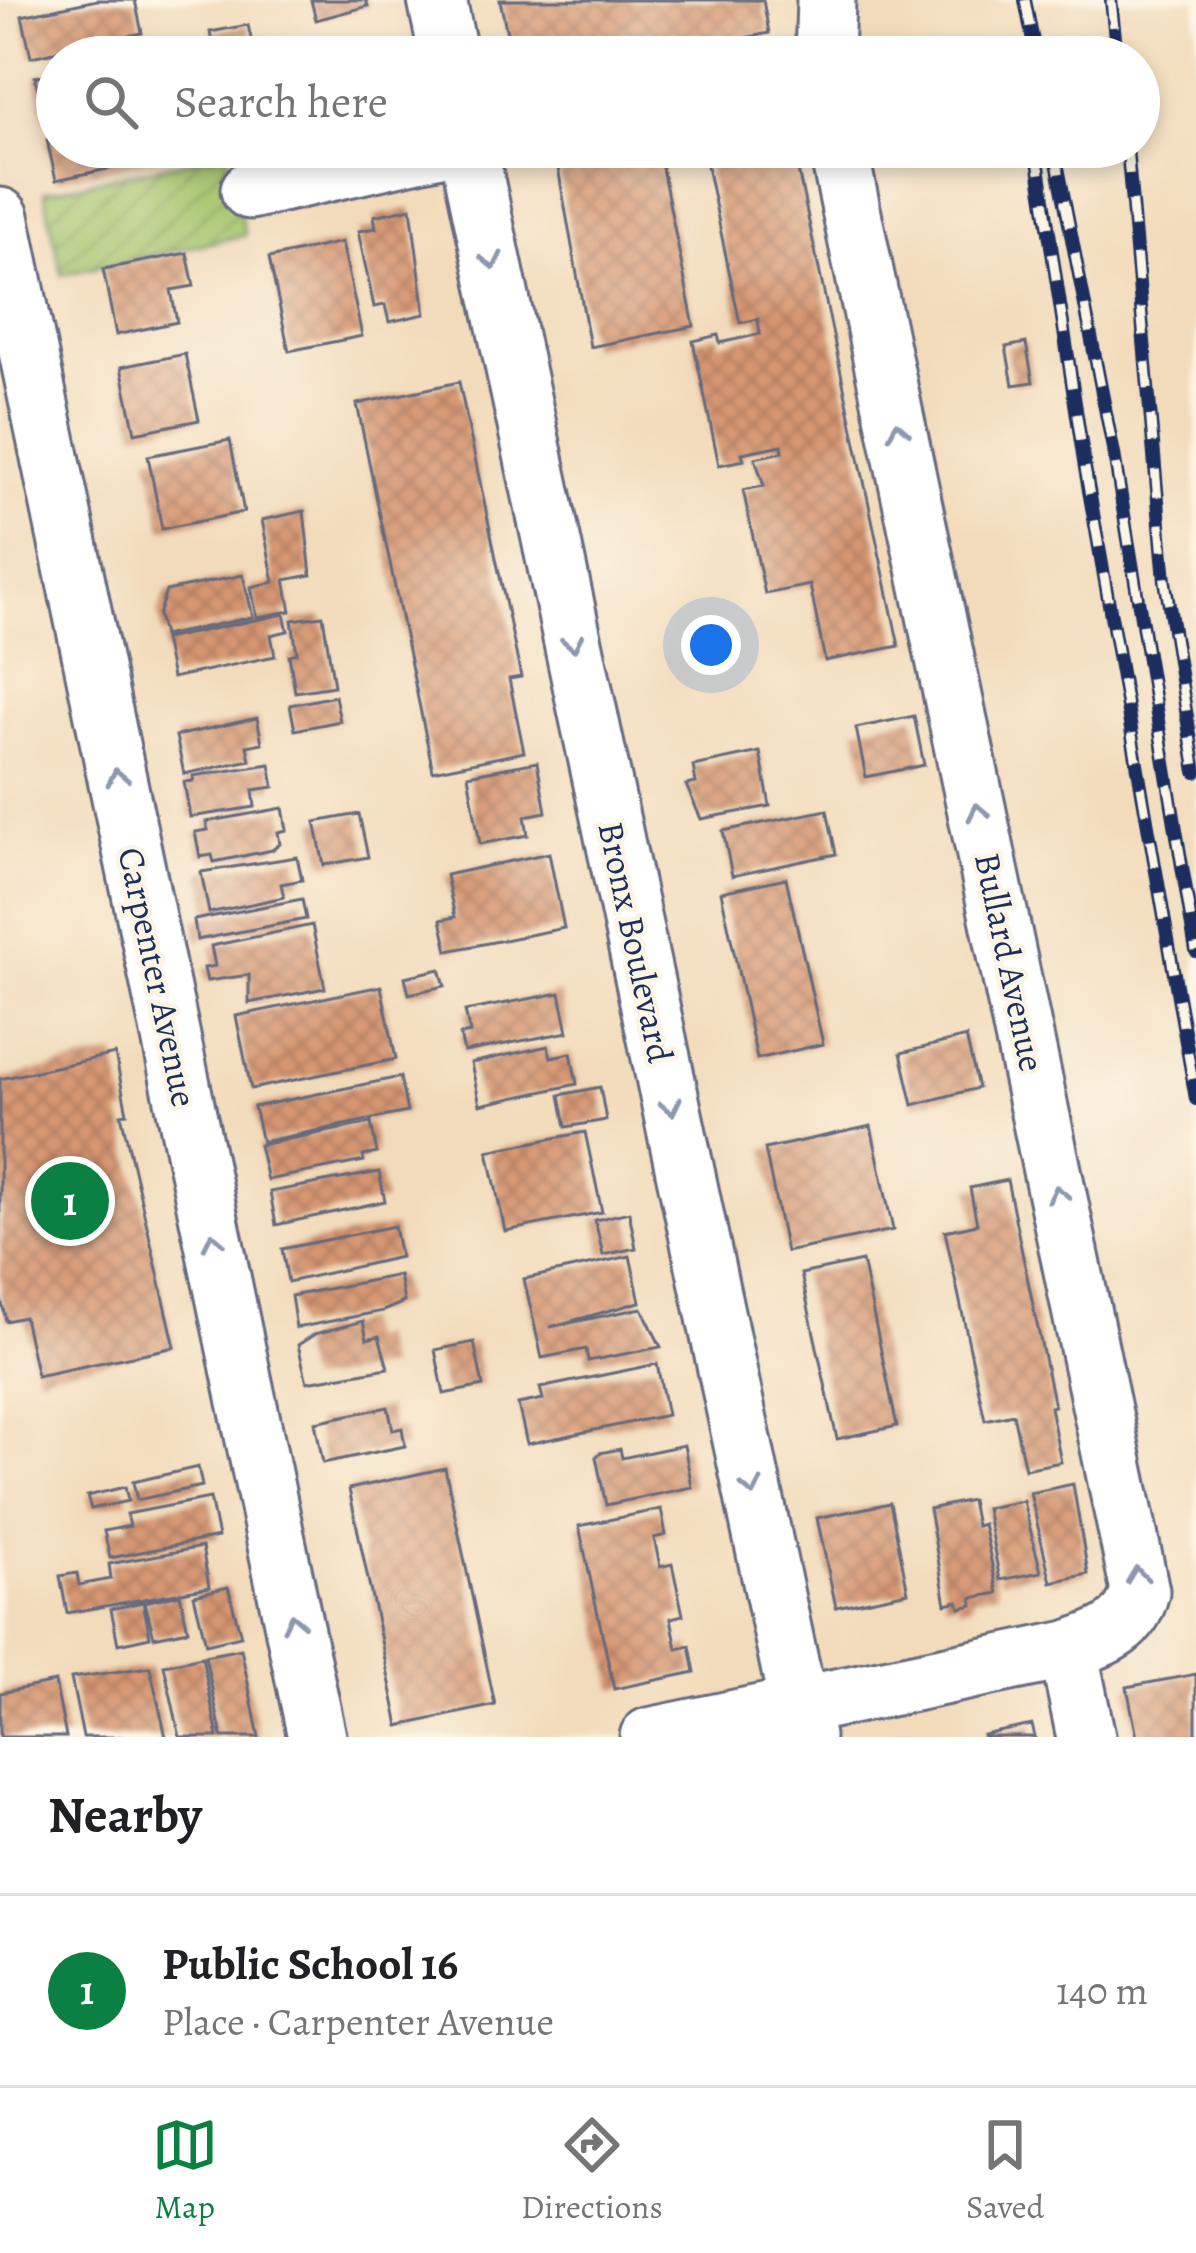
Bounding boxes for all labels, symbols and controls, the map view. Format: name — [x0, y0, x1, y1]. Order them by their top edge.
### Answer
search box — [36, 36, 1160, 168]
icon: search — [78, 69, 144, 135]
text: Search here — [174, 71, 388, 133]
one-way arrow — [478, 251, 504, 271]
one-way arrow — [886, 421, 912, 441]
your location — [681, 615, 741, 675]
one-way arrow — [559, 633, 585, 653]
one-way arrow — [105, 767, 130, 787]
one-way arrow — [966, 802, 992, 822]
street label: Bronx Boulevard — [587, 817, 686, 1068]
street label: Carpenter Avenue — [107, 843, 209, 1111]
street label: Bullard Avenue — [963, 848, 1057, 1076]
one-way arrow — [658, 1096, 683, 1116]
pin: 1 — [31, 1156, 109, 1246]
one-way arrow — [1047, 1184, 1072, 1204]
one-way arrow — [202, 1231, 227, 1251]
one-way arrow — [738, 1478, 764, 1498]
one-way arrow — [1124, 1566, 1150, 1585]
one-way arrow — [281, 1613, 307, 1633]
text: Nearby — [48, 1780, 202, 1850]
text: Public School 16 — [162, 1933, 458, 1995]
text: 1 — [80, 1964, 94, 2017]
text: 140 m — [1056, 1964, 1148, 2017]
text: Place · Carpenter Avenue — [162, 1995, 554, 2048]
tab: Map — [152, 2112, 218, 2229]
tab: Directions — [521, 2112, 663, 2229]
tab: Saved — [966, 2112, 1044, 2229]

